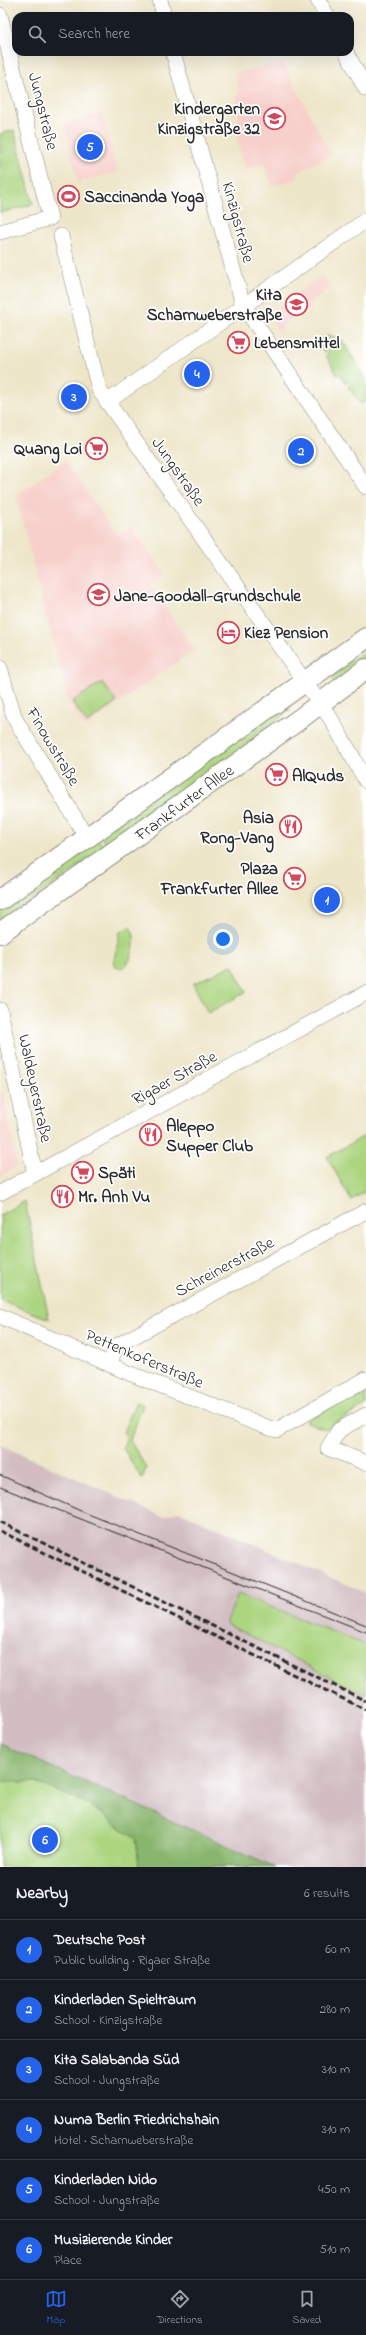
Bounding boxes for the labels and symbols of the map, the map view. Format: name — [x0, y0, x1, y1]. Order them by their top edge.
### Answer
street label: Jungstraße — [19, 70, 64, 154]
place label: Kindergarten Kinzigstraße 32 — [157, 97, 261, 144]
school or university icon: Kindergarten Kinzigstraße 32 — [262, 105, 288, 131]
pin: 5 — [77, 132, 103, 162]
street label: Kinzigstraße — [213, 179, 260, 267]
sports icon: Saccinanda Yoga — [56, 183, 82, 209]
place label: Saccinanda Yoga — [84, 185, 204, 212]
place label: Kita Scharnweberstraße — [147, 283, 283, 328]
school or university icon: Kita Scharnweberstraße — [284, 291, 310, 317]
supermarket icon: Lebensmittel — [225, 329, 251, 355]
place label: Lebensmittel — [254, 331, 340, 356]
pin: 4 — [184, 359, 210, 389]
pin: 3 — [61, 382, 87, 412]
street label: Jungstraße — [143, 432, 211, 513]
supermarket icon: Quang Loi — [84, 435, 110, 461]
pin: 2 — [288, 436, 314, 466]
place label: Quang Loi — [14, 437, 82, 464]
school or university icon: Jane-Goodall-Grundschule — [86, 582, 112, 608]
place label: Jane-Goodall-Grundschule — [114, 584, 302, 609]
hotel icon: Kiez Pension — [216, 619, 242, 645]
place label: Kiez Pension — [244, 621, 329, 646]
street label: Finowstraße — [19, 702, 86, 791]
street label: Frankfurter Allee — [129, 758, 240, 848]
supermarket icon: AlQuds — [264, 762, 290, 788]
place label: AlQuds — [292, 764, 344, 789]
place label: Asia Rong-Vang — [200, 806, 274, 853]
restaurant icon: Asia Rong-Vang — [277, 814, 303, 840]
place label: Plaza Frankfurter Allee — [160, 857, 279, 902]
supermarket icon: Plaza Frankfurter Allee — [281, 865, 307, 891]
pin: 1 — [314, 885, 340, 915]
your location — [213, 929, 233, 949]
street label: Waldeyerstraße — [10, 1032, 58, 1145]
street label: Rigaer Straße — [128, 1044, 223, 1114]
place label: Aleppo Supper Club — [166, 1114, 253, 1159]
restaurant icon: Aleppo Supper Club — [137, 1122, 163, 1148]
supermarket icon: Späti — [70, 1159, 96, 1185]
place label: Späti — [98, 1161, 136, 1186]
restaurant icon: Mr. Anh Vu — [50, 1183, 76, 1209]
place label: Mr. Anh Vu — [78, 1185, 150, 1210]
street label: Schreinerstraße — [171, 1231, 279, 1304]
street label: Pettenkoferstraße — [81, 1323, 208, 1396]
pin: 6 — [32, 1825, 58, 1855]

